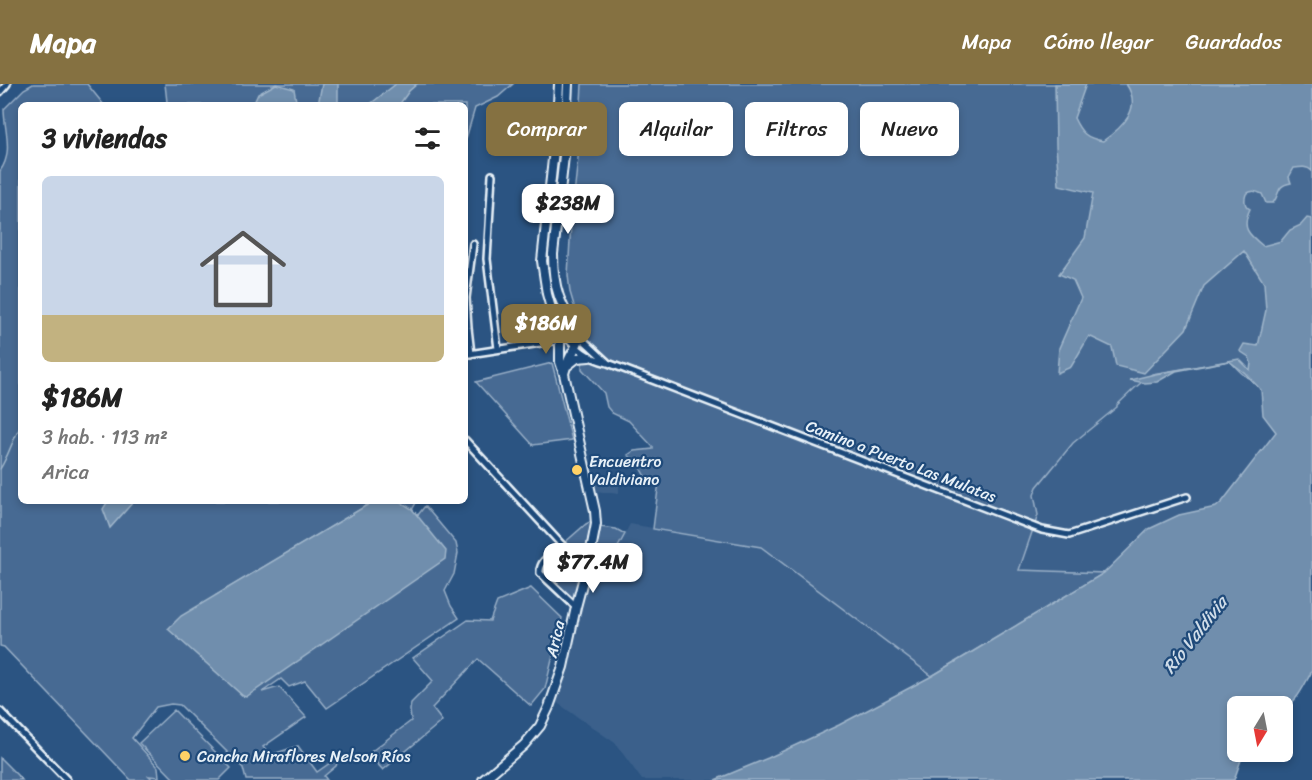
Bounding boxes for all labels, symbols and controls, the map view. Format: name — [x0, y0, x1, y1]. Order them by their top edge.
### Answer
text: Mapa — [30, 18, 96, 67]
text: Mapa — [962, 23, 1011, 61]
text: Cómo llegar — [1044, 23, 1153, 61]
text: Guardados — [1186, 23, 1282, 61]
chip: Comprar — [486, 102, 607, 156]
chip: Alquilar — [619, 102, 733, 156]
chip: Filtros — [745, 102, 848, 156]
chip: Nuevo — [860, 102, 959, 156]
text: 3 viviendas — [42, 115, 167, 161]
icon: filters — [411, 122, 444, 155]
pin: $238M — [526, 184, 610, 235]
text: $238M — [536, 186, 600, 221]
icon: home — [189, 215, 297, 323]
pin: $186M — [504, 304, 588, 355]
text: $186M — [515, 306, 577, 341]
text: $186M — [42, 374, 122, 420]
street label: Camino a Puerto Las Mulatas — [801, 411, 1001, 511]
text: 3 hab. · 113 m² — [42, 420, 168, 455]
place label: Encuentro Valdiviano — [589, 447, 662, 494]
text: Arica — [42, 455, 89, 490]
marker: Encuentro Valdiviano — [570, 463, 584, 477]
pin: $77.4M — [544, 543, 642, 594]
text: $77.4M — [557, 545, 629, 580]
water label: Río Valdivia — [1154, 588, 1237, 681]
street label: Arica — [536, 617, 574, 662]
north arrow — [1227, 696, 1293, 762]
map controls — [1227, 696, 1293, 762]
place label: Cancha Miraflores Nelson Ríos — [197, 742, 411, 771]
marker: Cancha Miraflores Nelson Ríos — [178, 749, 192, 763]

